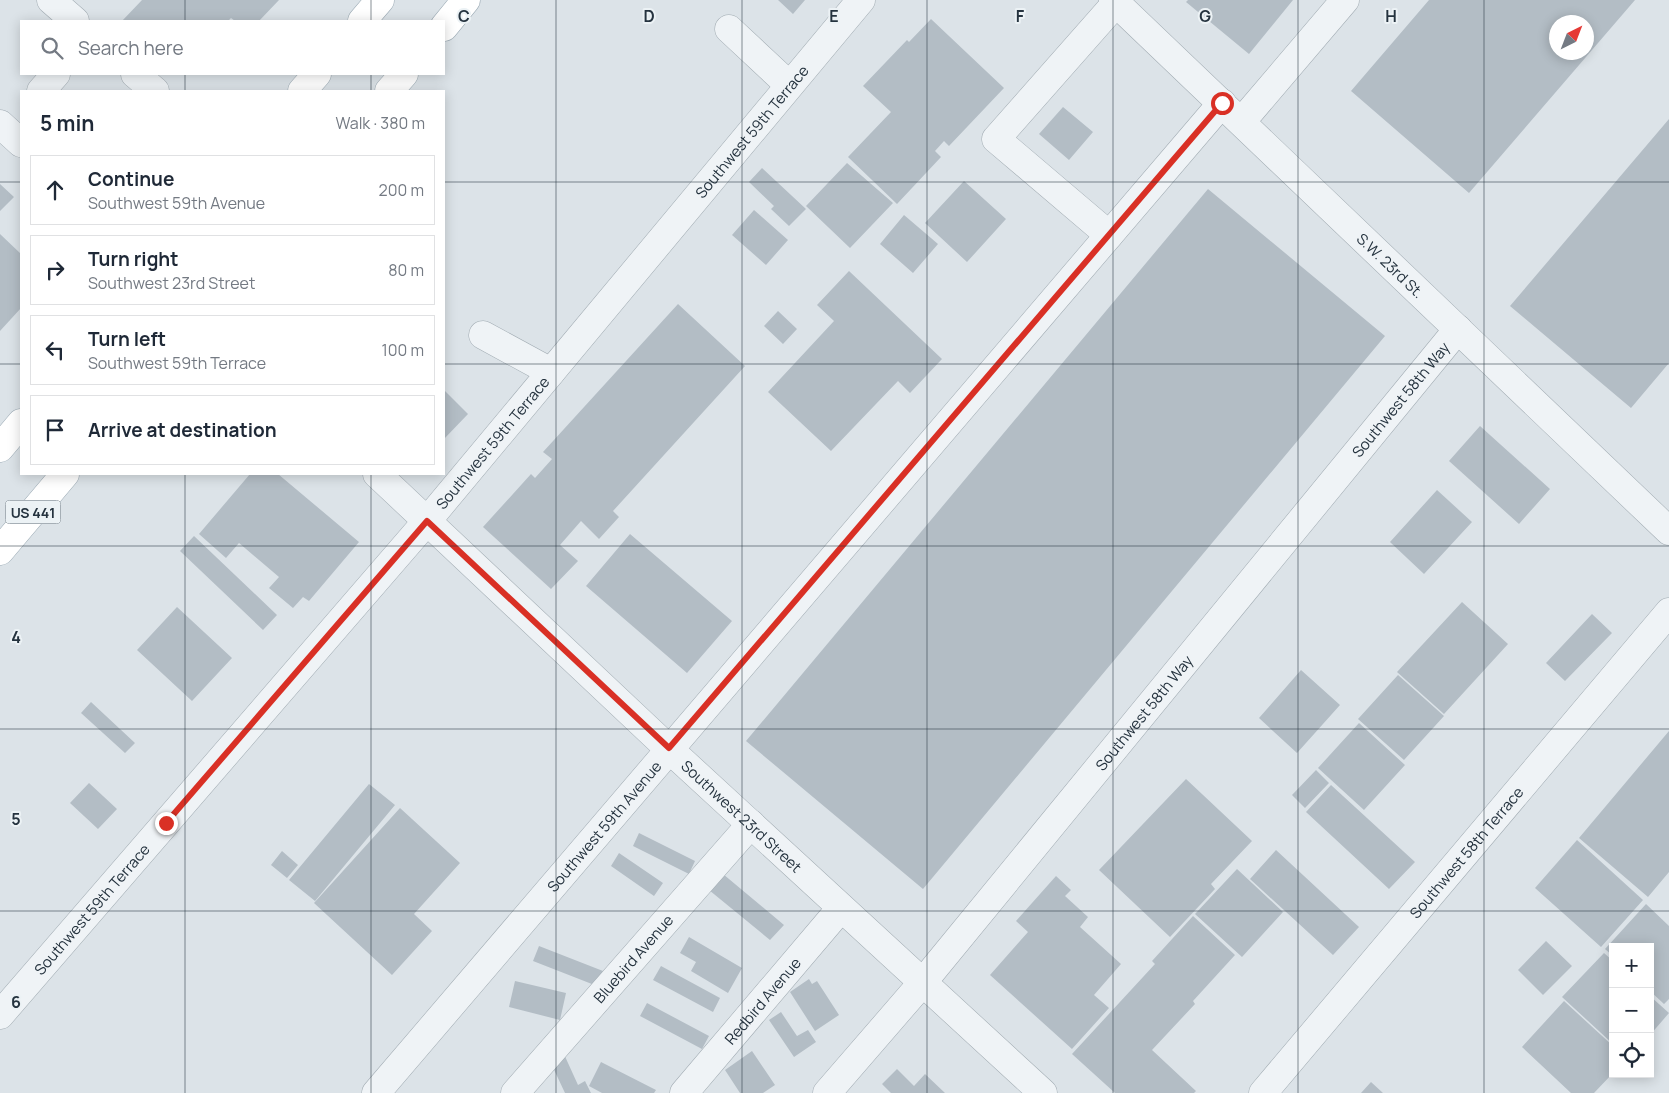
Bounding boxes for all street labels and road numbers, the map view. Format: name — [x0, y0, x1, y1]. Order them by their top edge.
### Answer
street label: Southwest 59th Terrace — [690, 60, 813, 202]
street label: S.W. 23rd St. — [1352, 228, 1429, 302]
street label: Southwest 58th Way — [1347, 337, 1454, 461]
street label: Southwest 59th Terrace — [431, 372, 554, 514]
road number: US 441 — [5, 501, 60, 524]
street label: Southwest 58th Way — [1090, 650, 1197, 775]
street label: Southwest 23rd Street — [677, 755, 807, 877]
street label: Southwest 59th Avenue — [542, 756, 666, 896]
street label: Southwest 58th Terrace — [1404, 782, 1528, 923]
street label: Southwest 59th Terrace — [29, 839, 154, 979]
street label: Bluebird Avenue — [588, 909, 678, 1007]
street label: Redbird Avenue — [719, 953, 805, 1049]

